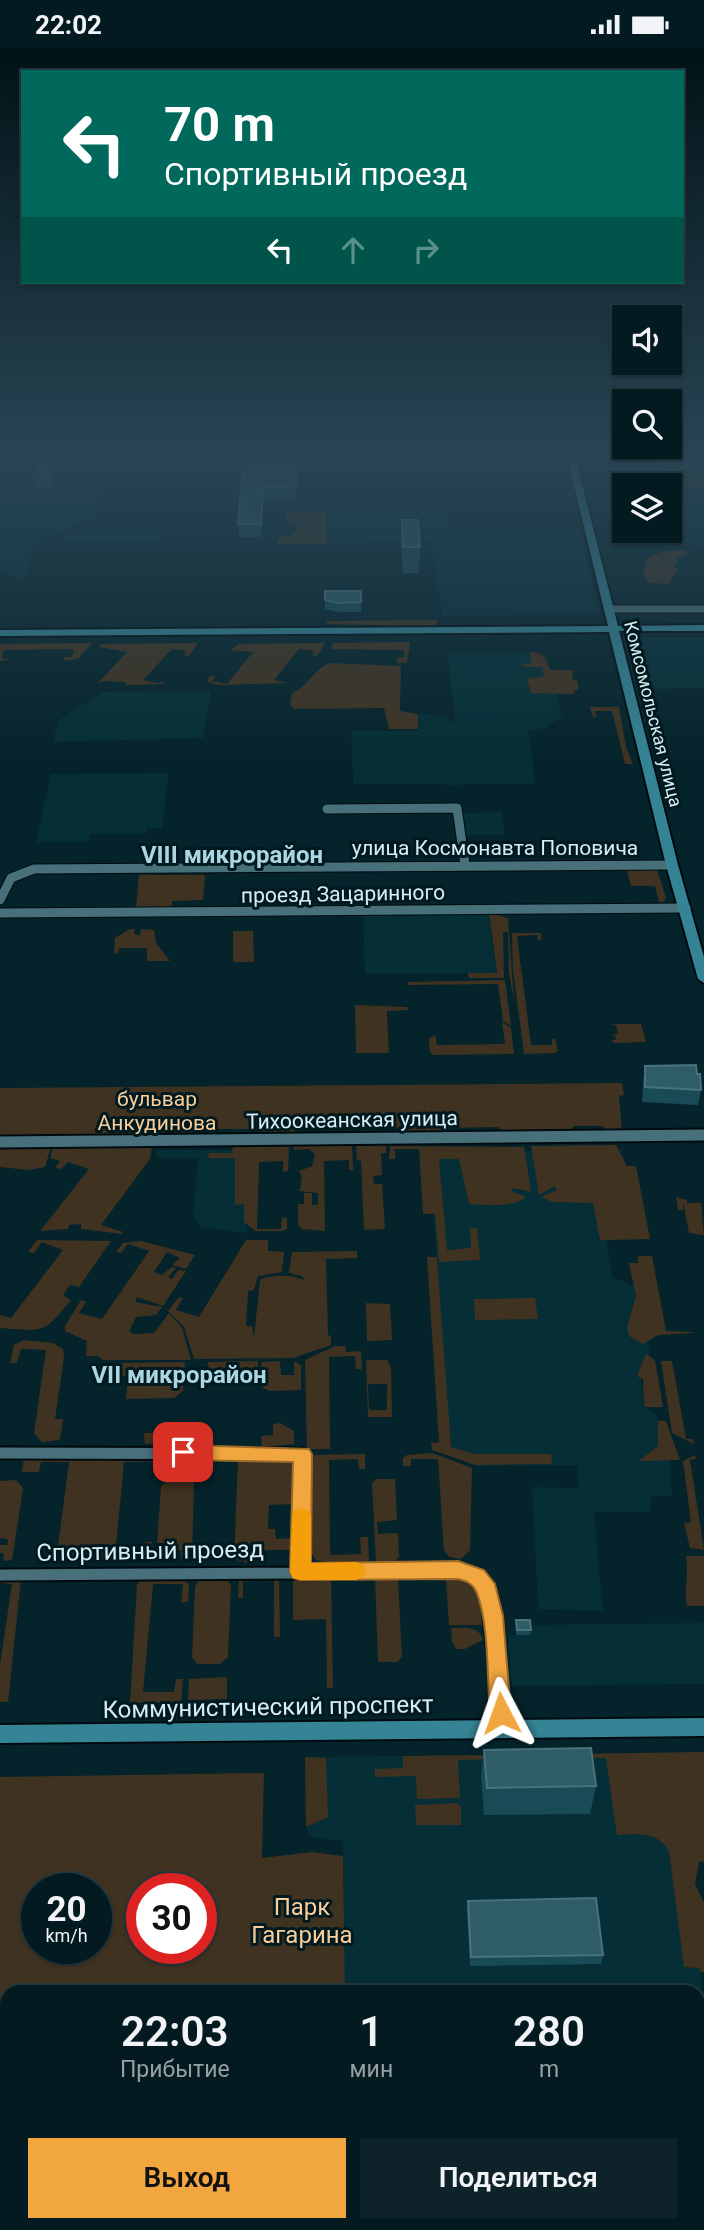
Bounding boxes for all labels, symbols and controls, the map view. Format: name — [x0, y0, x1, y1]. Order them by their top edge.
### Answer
text: 22:02 — [35, 10, 102, 40]
text: 70 m — [164, 96, 275, 153]
icon: left — [49, 98, 140, 189]
text: Спортивный проезд — [164, 155, 467, 193]
icon: left — [261, 231, 299, 269]
icon: ahead — [334, 231, 372, 269]
icon: right — [407, 231, 445, 269]
map controls — [612, 305, 682, 543]
button: sound — [612, 305, 682, 375]
button: search — [612, 389, 682, 459]
button: layers — [612, 473, 682, 543]
street label: Комсомольская улица — [620, 619, 687, 809]
street label: улица Космонавта Поповича — [352, 836, 638, 860]
district label: VIII микрорайон — [141, 841, 323, 869]
street label: проезд Зацаринного — [241, 880, 445, 908]
park label: бульвар Анкудинова — [98, 1087, 216, 1135]
street label: Тихоокеанская улица — [246, 1106, 458, 1134]
district label: VII микрорайон — [91, 1361, 267, 1389]
pin — [153, 1422, 213, 1482]
icon: arrive — [164, 1433, 202, 1471]
street label: Спортивный проезд — [36, 1535, 264, 1567]
position arrow — [464, 1676, 538, 1750]
street label: Коммунистический проспект — [102, 1690, 434, 1724]
speed limit sign: 30 — [126, 1873, 217, 1964]
text: 20 — [46, 1889, 87, 1930]
park label: Парк Гагарина — [251, 1893, 353, 1949]
text: km/h — [45, 1925, 88, 1946]
text: 22:03 — [121, 2007, 228, 2056]
text: 1 — [359, 2007, 383, 2056]
text: 280 — [513, 2007, 585, 2056]
text: Прибытие — [120, 2056, 230, 2083]
text: мин — [350, 2056, 393, 2083]
text: m — [539, 2056, 559, 2083]
button: Выход — [28, 2138, 346, 2218]
button: Поделиться — [360, 2138, 677, 2218]

